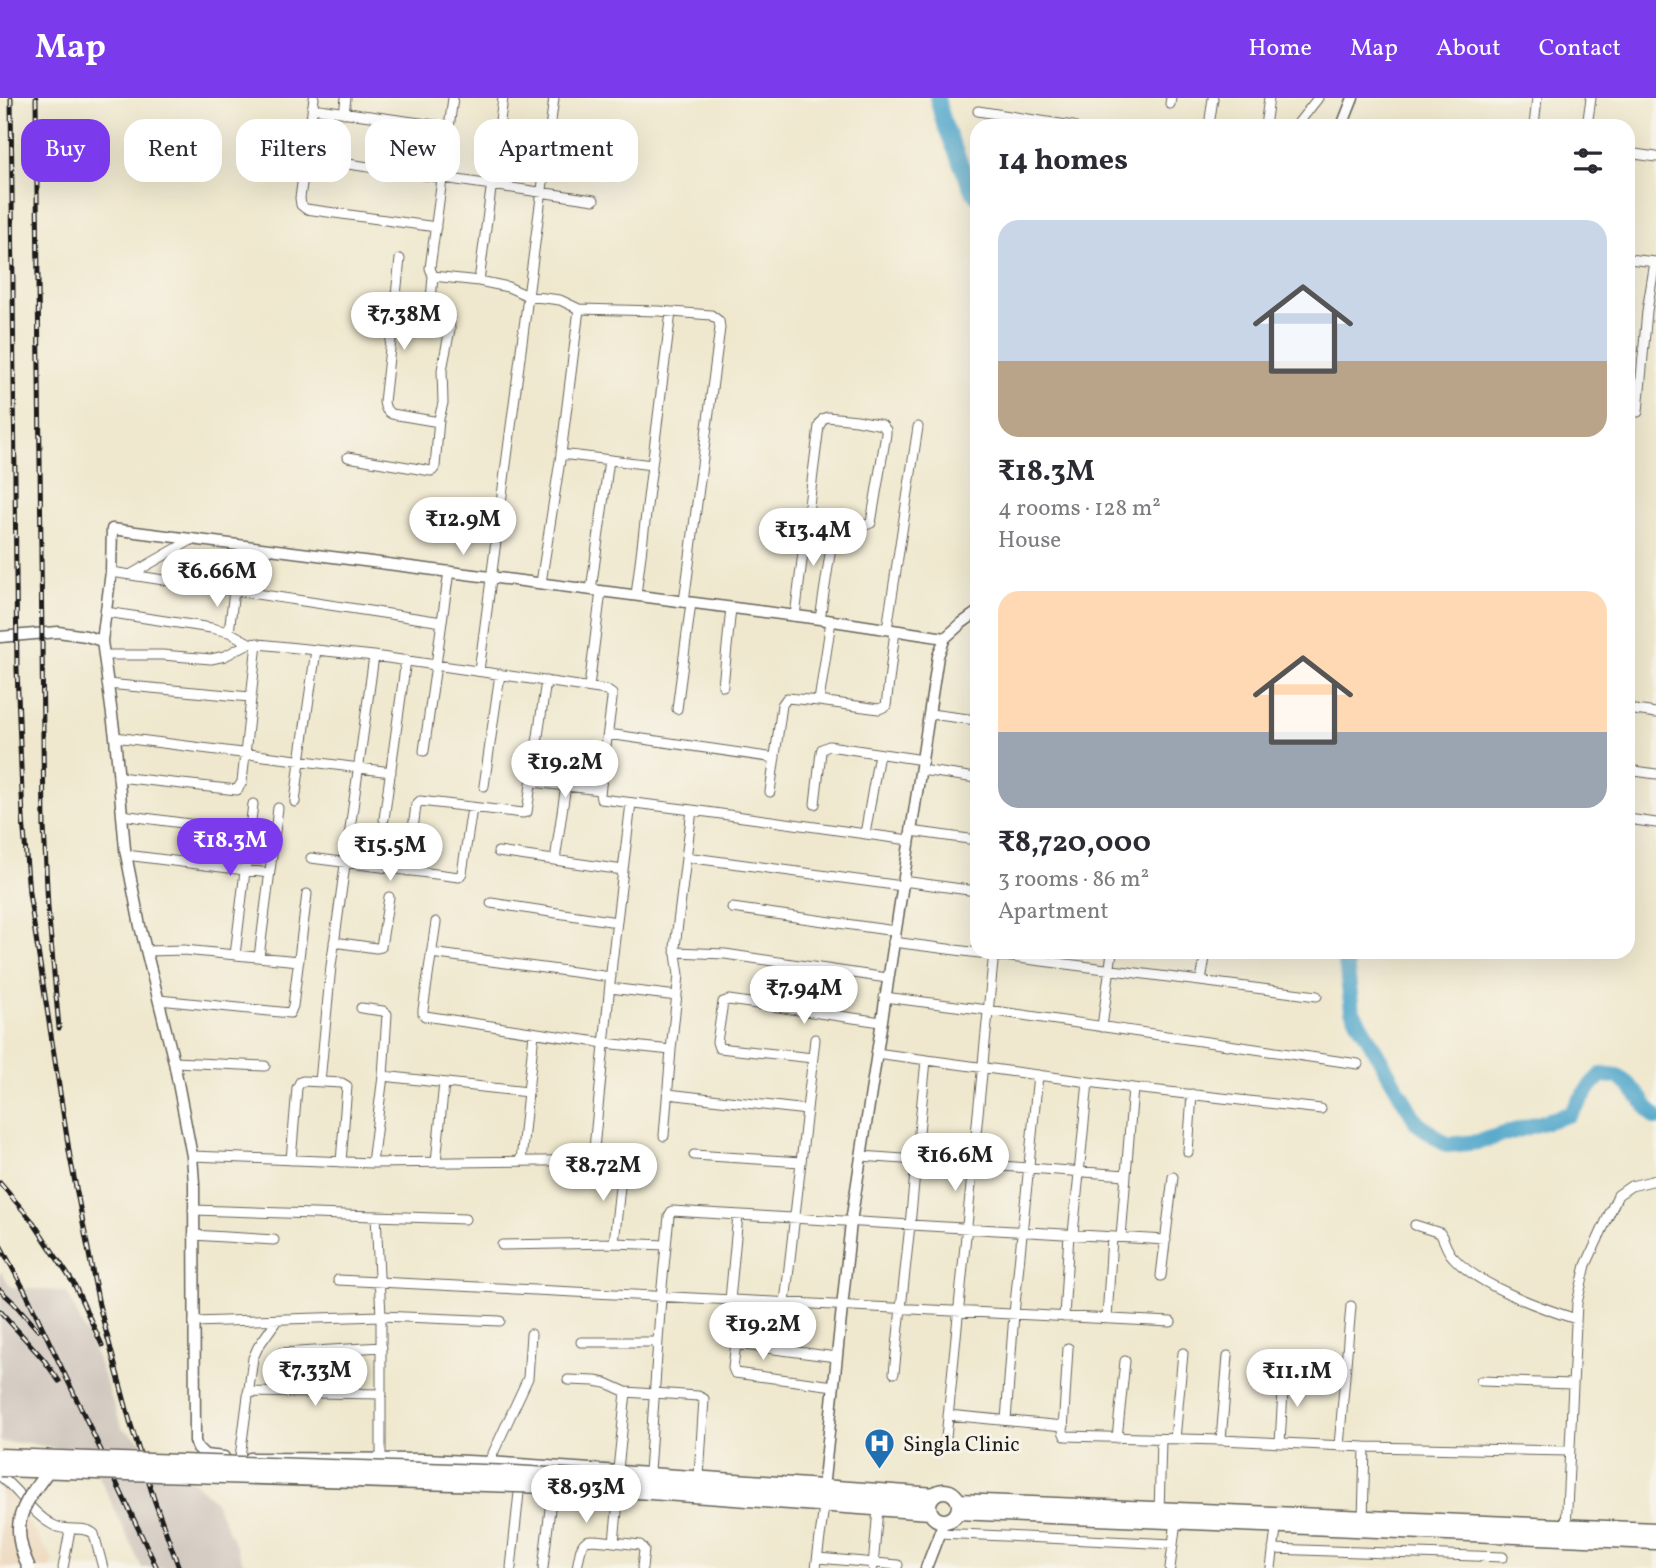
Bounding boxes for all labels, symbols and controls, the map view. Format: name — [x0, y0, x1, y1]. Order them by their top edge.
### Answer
text: Map — [35, 26, 106, 72]
text: Home — [1248, 32, 1312, 66]
text: Map — [1350, 32, 1398, 66]
text: About — [1436, 32, 1501, 66]
text: Contact — [1539, 32, 1621, 66]
chip: Buy — [21, 119, 110, 182]
chip: Rent — [124, 119, 222, 182]
chip: Filters — [236, 119, 351, 182]
chip: New — [365, 119, 460, 182]
chip: Apartment — [474, 119, 638, 182]
text: 14 homes — [998, 140, 1128, 182]
icon: filters — [1569, 142, 1607, 180]
icon: home — [1240, 266, 1366, 392]
pin: ₹7.38M — [347, 292, 461, 352]
text: ₹7.38M — [367, 299, 441, 331]
text: ₹18.3M — [998, 451, 1095, 493]
text: 4 rooms · 128 m² — [998, 493, 1161, 525]
pin: ₹12.9M — [406, 498, 520, 557]
text: ₹12.9M — [425, 504, 501, 536]
pin: ₹13.4M — [756, 508, 870, 568]
text: ₹13.4M — [775, 515, 851, 547]
text: House — [998, 525, 1061, 557]
pin: ₹6.66M — [160, 550, 274, 609]
text: ₹6.66M — [177, 556, 257, 588]
icon: home — [1240, 637, 1366, 763]
pin: ₹19.2M — [508, 740, 622, 800]
text: ₹19.2M — [527, 747, 603, 779]
pin: ₹18.3M — [173, 818, 287, 878]
text: ₹8,720,000 — [998, 822, 1151, 864]
pin: ₹15.5M — [333, 824, 447, 883]
text: ₹18.3M — [193, 825, 267, 857]
text: ₹15.5M — [354, 830, 426, 862]
text: 3 rooms · 86 m² — [998, 864, 1149, 896]
text: Apartment — [998, 896, 1109, 928]
pin: ₹7.94M — [747, 967, 861, 1026]
text: ₹7.94M — [766, 973, 842, 1005]
pin: ₹16.6M — [898, 1134, 1012, 1193]
text: ₹16.6M — [917, 1140, 993, 1172]
pin: ₹8.72M — [546, 1144, 660, 1203]
text: ₹8.72M — [565, 1150, 641, 1182]
pin: ₹19.2M — [706, 1302, 820, 1362]
text: ₹19.2M — [725, 1309, 801, 1341]
pin: ₹7.33M — [258, 1348, 372, 1408]
pin: ₹11.1M — [1240, 1350, 1354, 1409]
text: ₹7.33M — [278, 1355, 352, 1387]
text: ₹11.1M — [1262, 1356, 1332, 1388]
hospital icon: Singla Clinic — [863, 1427, 897, 1471]
place label: Singla Clinic — [903, 1431, 1020, 1460]
pin: ₹8.93M — [529, 1466, 643, 1525]
text: ₹8.93M — [547, 1472, 625, 1504]

